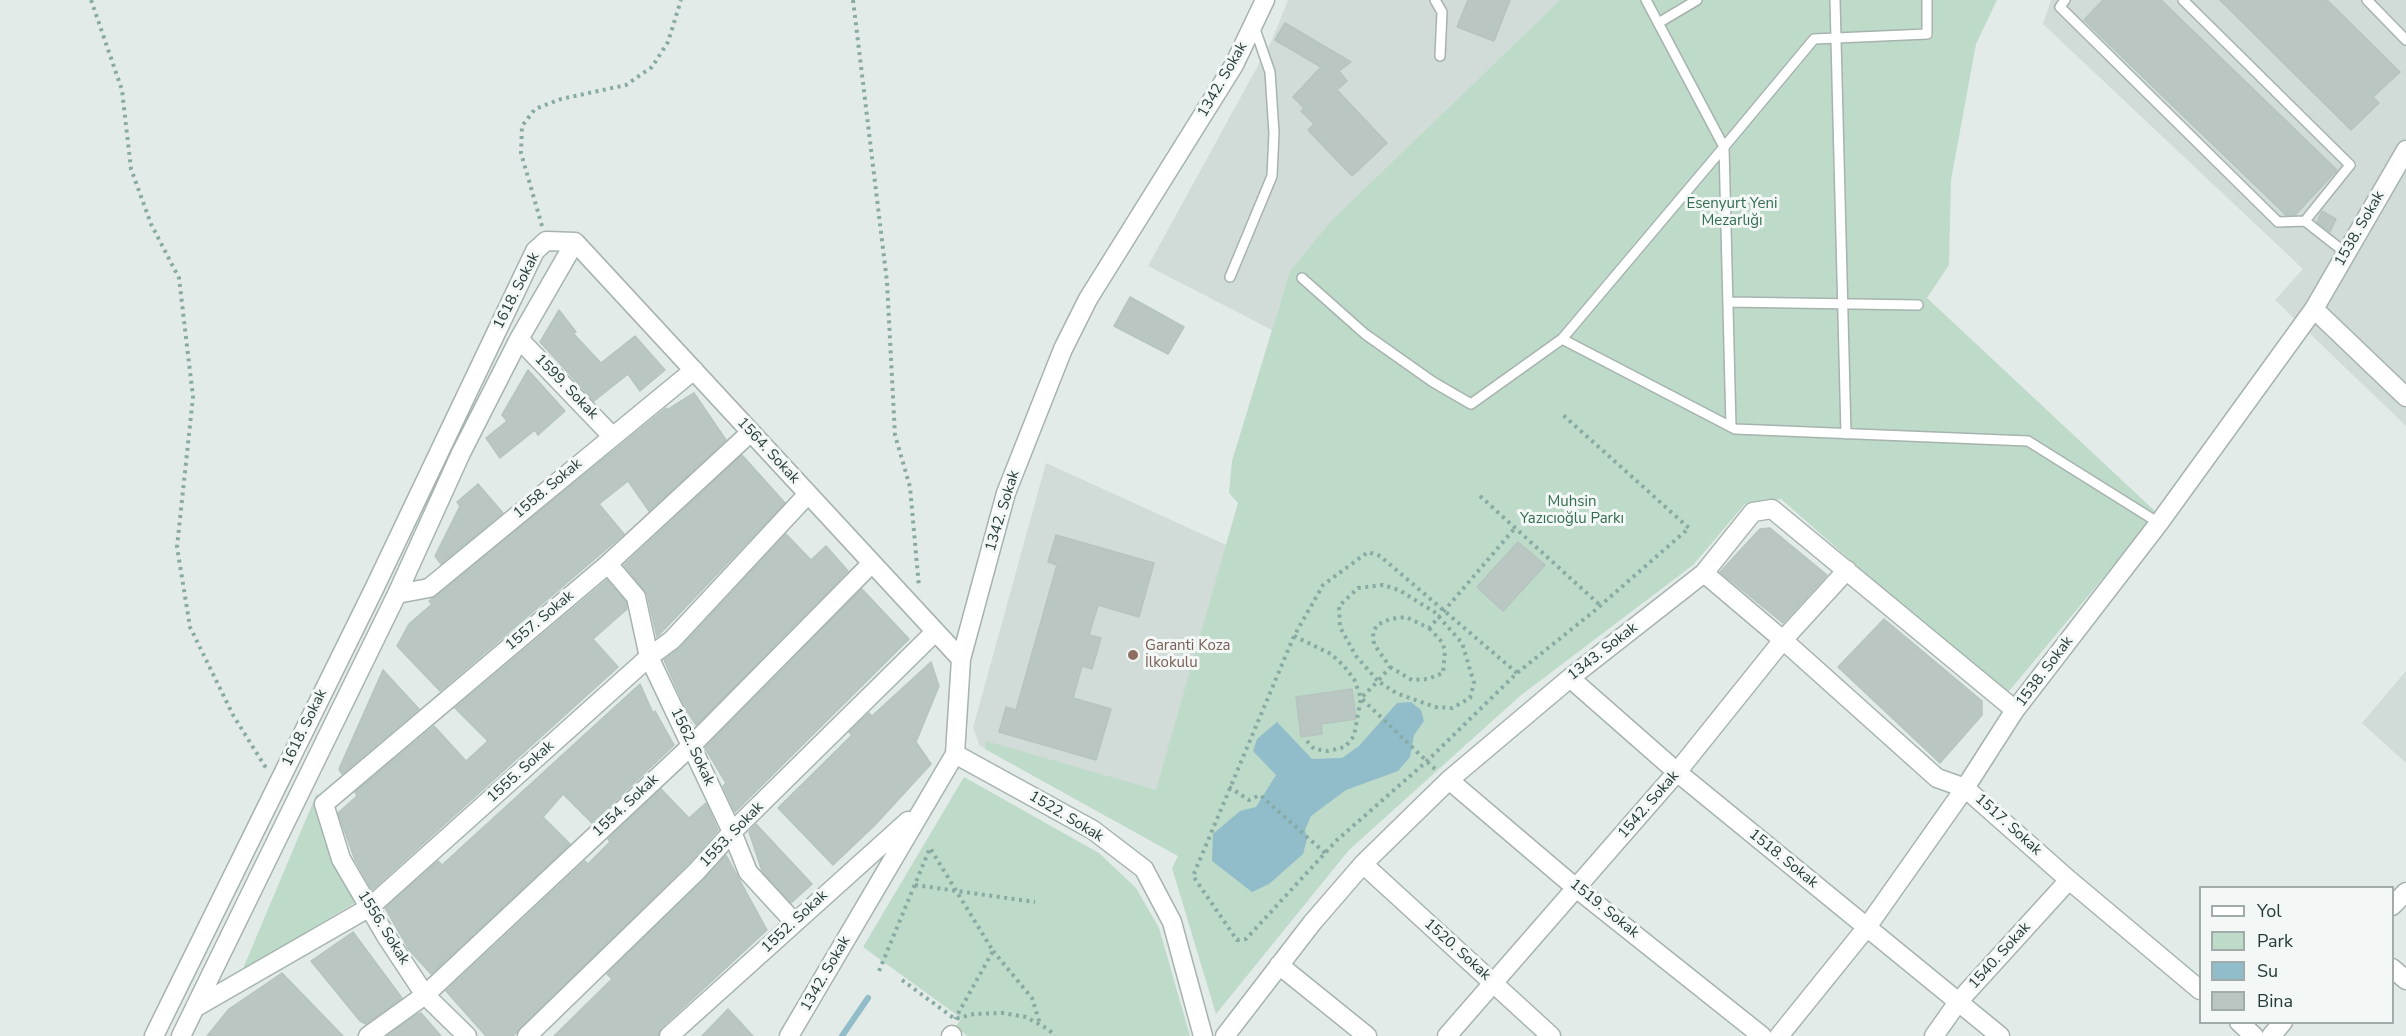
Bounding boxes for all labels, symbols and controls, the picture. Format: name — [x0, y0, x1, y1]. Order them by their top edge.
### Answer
street label: 1342. Sokak — [1194, 39, 1252, 121]
street label: 1538. Sokak — [2331, 188, 2389, 270]
park label: Esenyurt Yeni Mezarlığı — [1686, 195, 1778, 230]
street label: 1618. Sokak — [490, 250, 544, 332]
street label: 1599. Sokak — [530, 351, 602, 423]
street label: 1564. Sokak — [733, 414, 803, 488]
street label: 1558. Sokak — [510, 455, 586, 523]
street label: 1342. Sokak — [982, 468, 1024, 554]
park label: Muhsin Yazıcıoğlu Parkı — [1520, 493, 1624, 528]
street label: 1557. Sokak — [502, 587, 578, 655]
street label: 1343. Sokak — [1564, 619, 1642, 685]
street label: 1538. Sokak — [2013, 633, 2077, 711]
place label: Garanti Koza İlkokulu — [1145, 637, 1230, 672]
marker: Garanti Koza İlkokulu — [1126, 648, 1140, 662]
street label: 1618. Sokak — [279, 686, 331, 770]
street label: 1562. Sokak — [666, 705, 718, 789]
street label: 1555. Sokak — [484, 737, 558, 807]
street label: 1542. Sokak — [1615, 768, 1683, 842]
street label: 1554. Sokak — [589, 771, 663, 841]
street label: 1522. Sokak — [1025, 788, 1107, 846]
street label: 1517. Sokak — [1971, 790, 2045, 860]
street label: 1553. Sokak — [696, 799, 768, 871]
street label: 1518. Sokak — [1745, 826, 1821, 892]
street label: 1519. Sokak — [1566, 876, 1642, 942]
legend — [2199, 886, 2394, 1024]
street label: 1552. Sokak — [758, 887, 832, 957]
street label: 1556. Sokak — [353, 888, 413, 968]
text: Yol — [2257, 899, 2282, 923]
street label: 1520. Sokak — [1420, 915, 1494, 985]
street label: 1540. Sokak — [1965, 919, 2035, 993]
text: Park — [2257, 929, 2293, 953]
street label: 1342. Sokak — [797, 933, 855, 1015]
text: Su — [2257, 959, 2278, 983]
text: Bina — [2257, 989, 2293, 1013]

